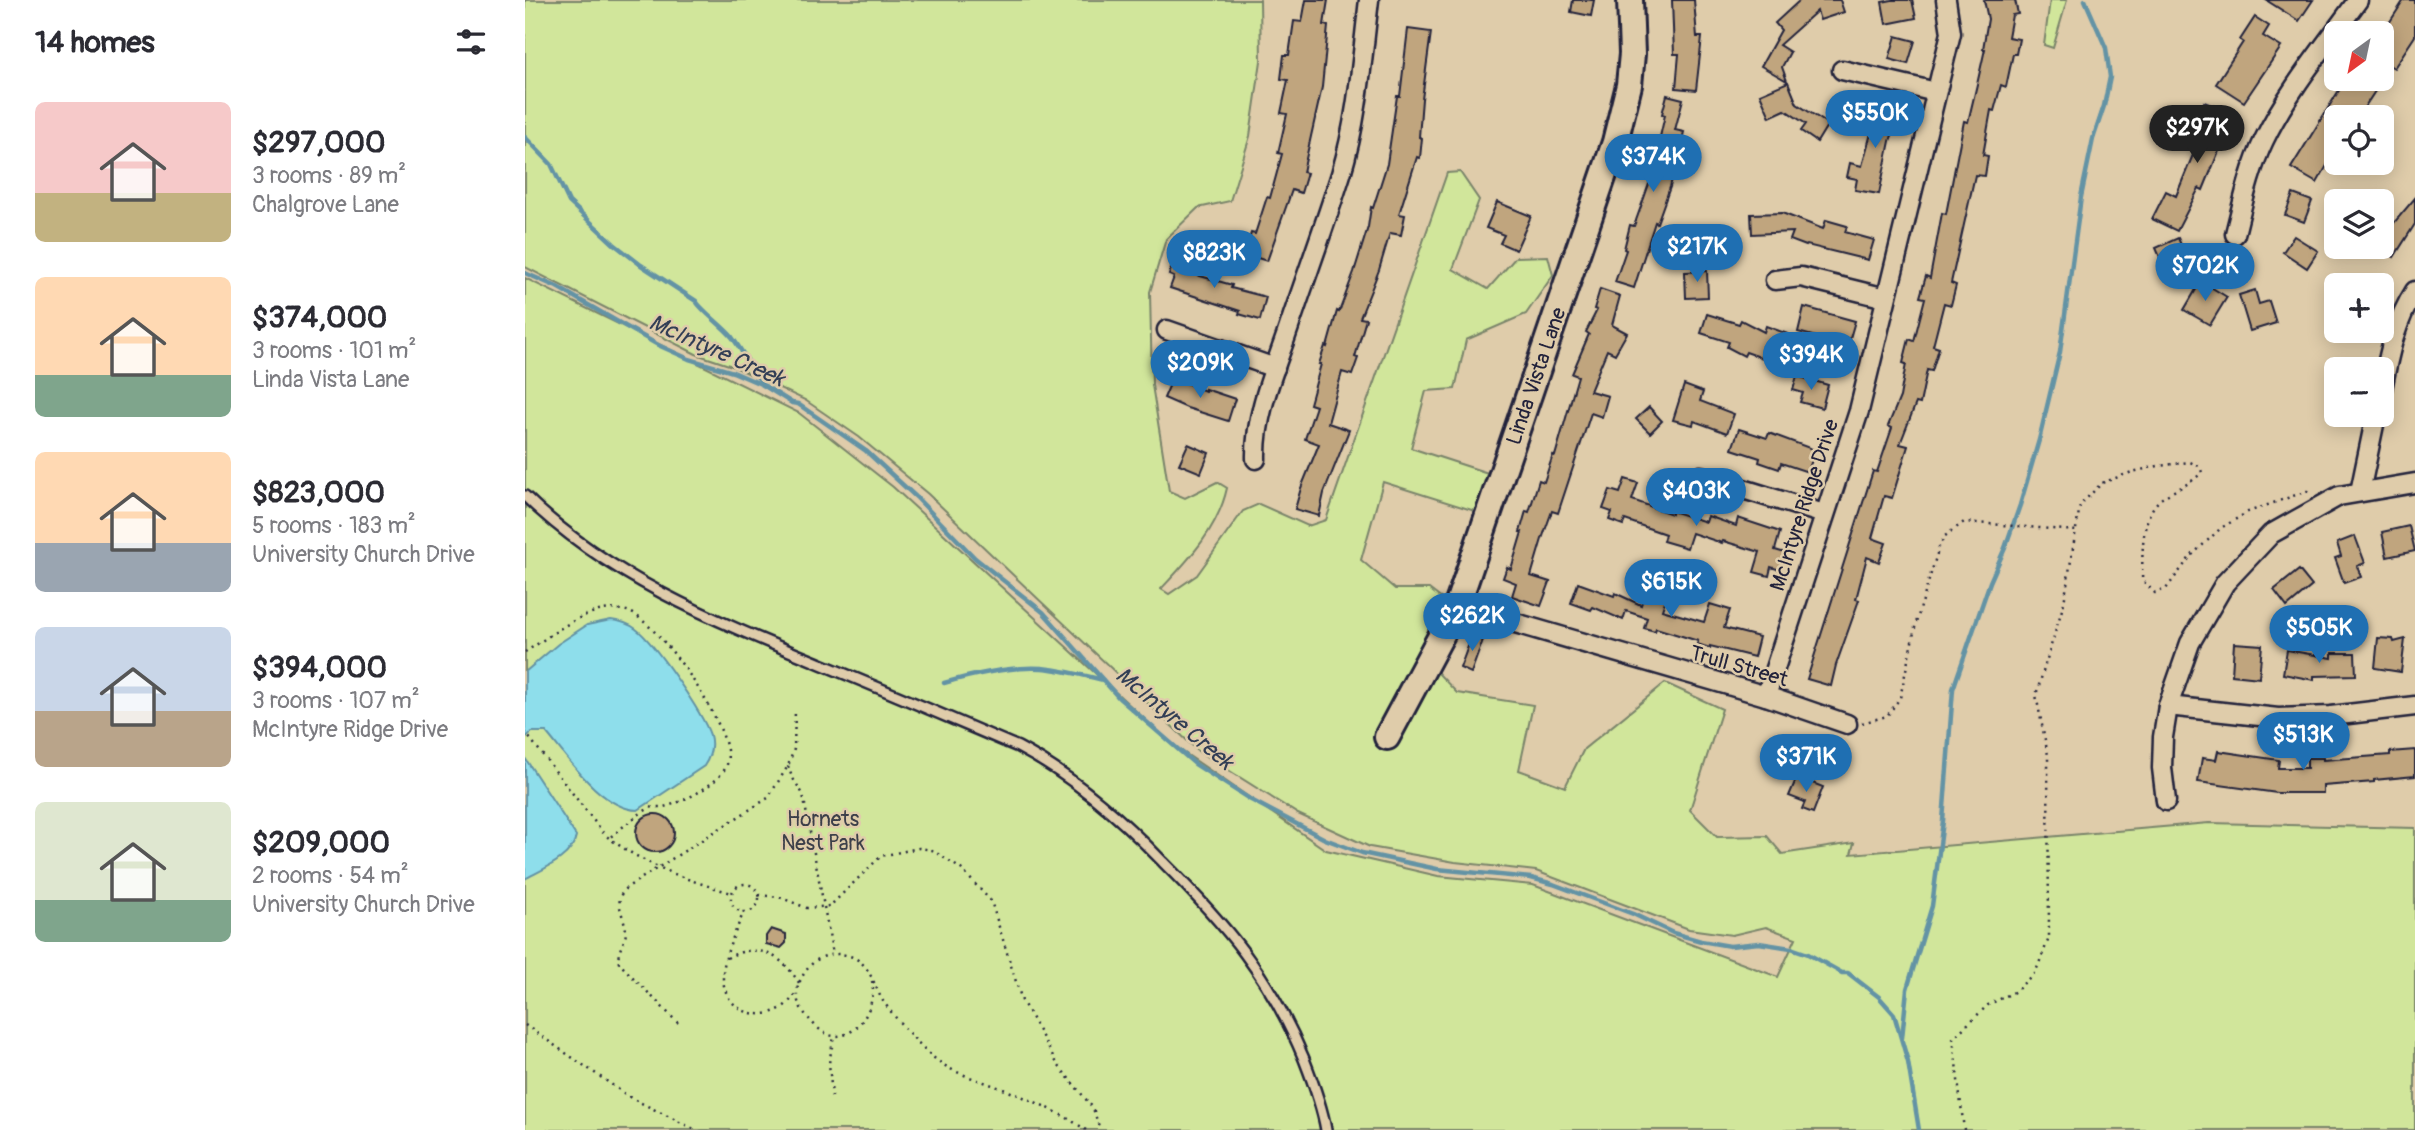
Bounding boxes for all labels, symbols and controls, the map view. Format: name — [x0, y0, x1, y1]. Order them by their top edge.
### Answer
north arrow — [2324, 21, 2394, 91]
map controls — [2324, 21, 2394, 427]
icon: filters — [452, 23, 490, 61]
text: 14 homes — [35, 24, 155, 61]
pin: $550K — [1826, 90, 1924, 150]
text: $550K — [1842, 98, 1908, 127]
button: locate — [2324, 105, 2394, 175]
pin: $297K — [2148, 106, 2246, 165]
text: $297K — [2165, 113, 2229, 142]
text: $297,000 — [252, 124, 385, 161]
icon: home — [91, 130, 175, 214]
pin: $374K — [1604, 134, 1702, 194]
text: $374K — [1621, 142, 1685, 171]
text: 3 rooms · 89 m² — [252, 161, 406, 190]
button: layers — [2324, 189, 2394, 259]
text: Chalgrove Lane — [252, 190, 399, 219]
pin: $217K — [1648, 224, 1746, 284]
pin: $823K — [1165, 230, 1263, 290]
text: $217K — [1667, 232, 1727, 261]
text: $823K — [1183, 238, 1245, 267]
pin: $702K — [2156, 244, 2254, 303]
text: $702K — [2171, 251, 2239, 280]
button: + — [2324, 273, 2394, 343]
text: $374,000 — [252, 299, 387, 336]
street label: Linda Vista Lane — [1500, 303, 1573, 448]
icon: home — [91, 305, 175, 389]
water label: McIntyre Creek — [645, 308, 791, 394]
pin: $394K — [1762, 332, 1860, 392]
text: 3 rooms · 101 m² — [252, 336, 416, 365]
pin: $209K — [1151, 340, 1249, 400]
text: $394K — [1779, 340, 1843, 369]
text: $209K — [1167, 348, 1233, 377]
button: − — [2324, 357, 2394, 427]
text: Linda Vista Lane — [252, 365, 409, 394]
street label: McIntyre Ridge Drive — [1764, 415, 1845, 595]
pin: $403K — [1647, 468, 1745, 528]
text: $823,000 — [252, 474, 385, 511]
text: $403K — [1662, 476, 1730, 505]
icon: home — [91, 480, 175, 564]
text: 5 rooms · 183 m² — [252, 511, 416, 540]
text: University Church Drive — [252, 540, 475, 569]
pin: $615K — [1622, 560, 1720, 619]
text: $615K — [1640, 567, 1702, 596]
pin: $262K — [1423, 594, 1521, 653]
text: $262K — [1439, 601, 1505, 630]
pin: $505K — [2270, 606, 2368, 665]
text: $505K — [2286, 613, 2352, 642]
street label: Trull Street — [1687, 640, 1791, 693]
text: $394,000 — [252, 649, 387, 686]
icon: home — [91, 655, 175, 739]
water label: McIntyre Creek — [1110, 661, 1241, 778]
text: 3 rooms · 107 m² — [252, 686, 420, 715]
pin: $513K — [2254, 712, 2352, 772]
text: McIntyre Ridge Drive — [252, 715, 448, 744]
text: $513K — [2273, 720, 2333, 749]
pin: $371K — [1757, 734, 1855, 794]
text: $371K — [1776, 742, 1836, 771]
park label: Hornets Nest Park — [781, 806, 865, 857]
text: $209,000 — [252, 824, 390, 861]
icon: home — [91, 830, 175, 914]
text: 2 rooms · 54 m² — [252, 861, 409, 890]
text: University Church Drive — [252, 890, 475, 919]

